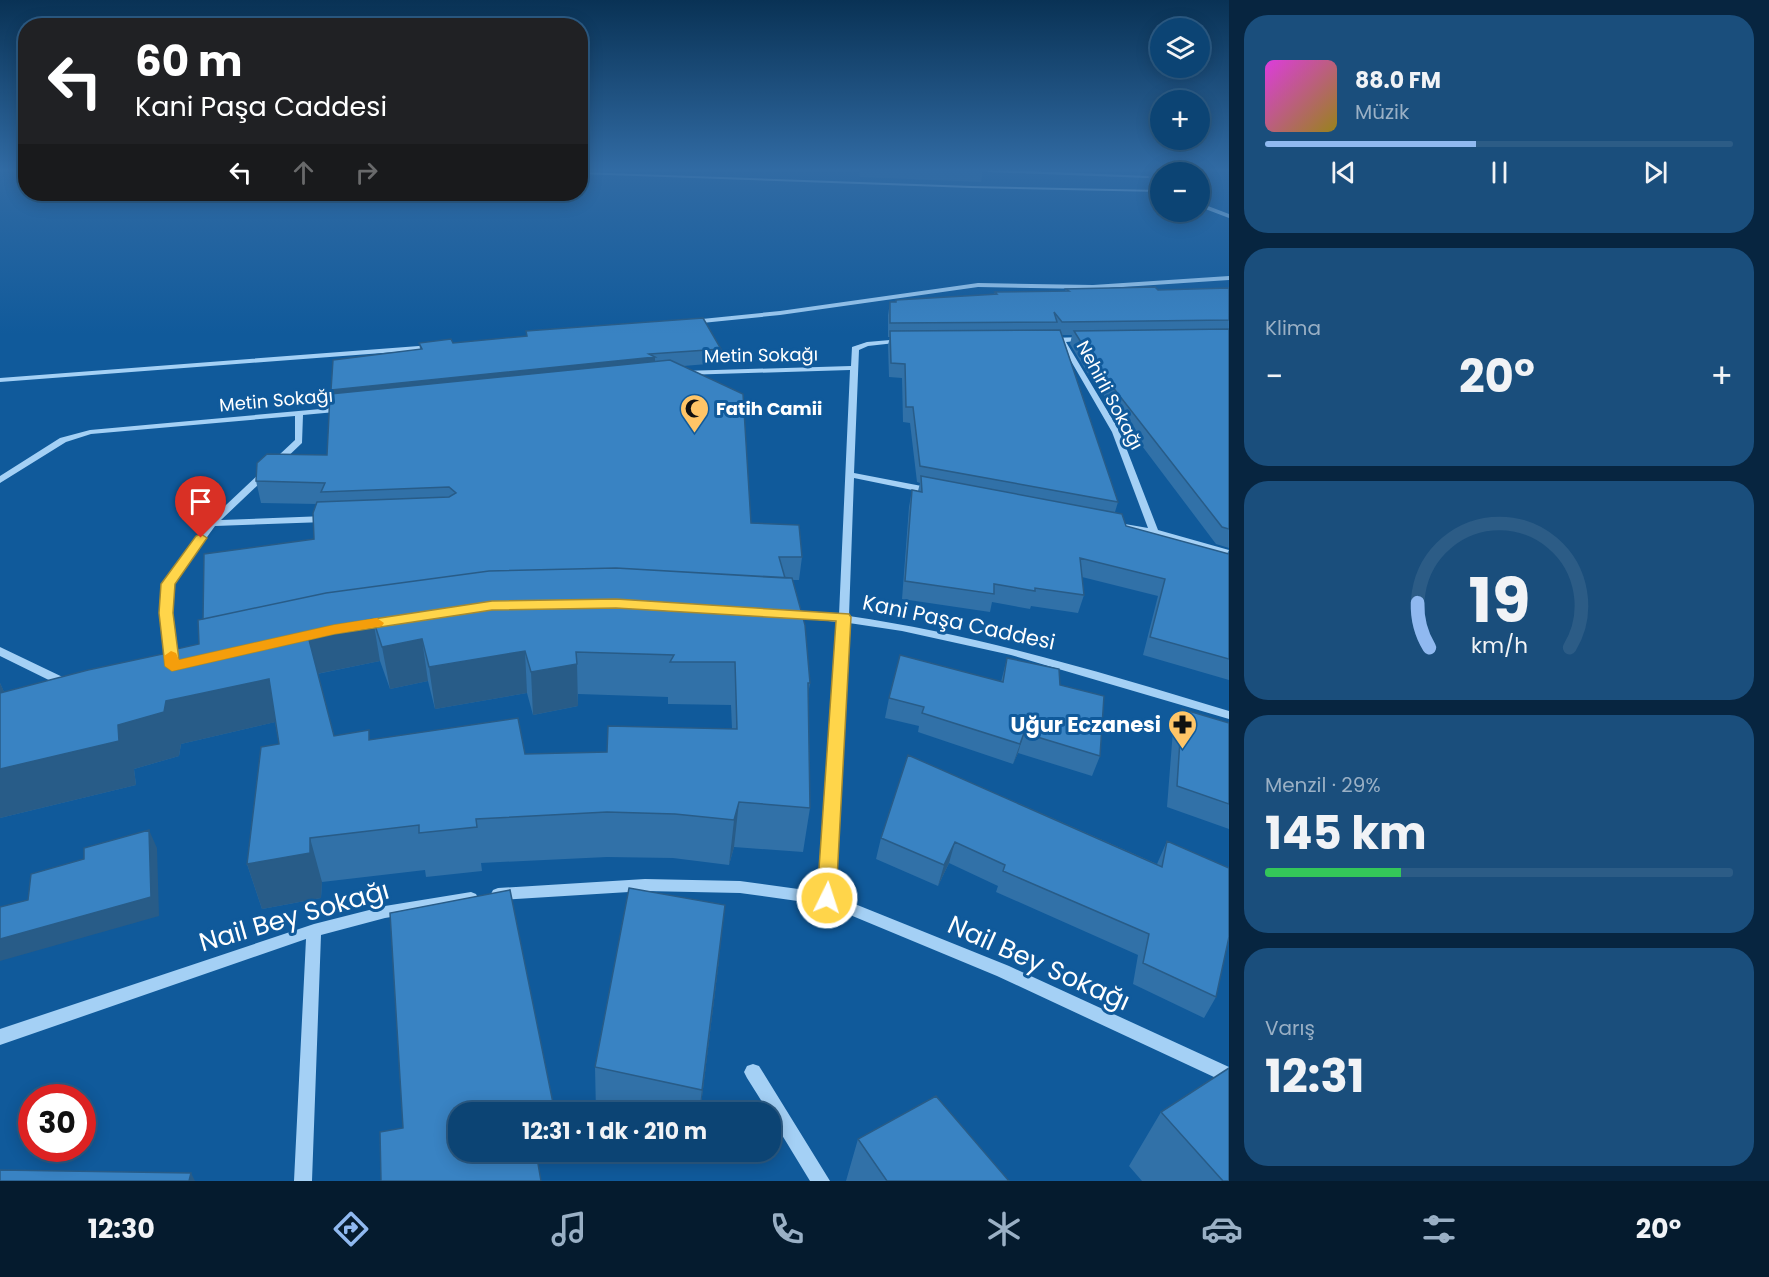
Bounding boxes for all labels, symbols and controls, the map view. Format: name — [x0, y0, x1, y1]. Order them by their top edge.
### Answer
map controls — [1150, 18, 1210, 222]
button: layers — [1150, 18, 1210, 78]
text: 60 m — [135, 32, 243, 91]
icon: left — [36, 42, 114, 120]
text: 88.0 FM — [1355, 65, 1441, 96]
text: Kani Paşa Caddesi — [135, 88, 387, 125]
button: + — [1150, 90, 1210, 150]
text: Müzik — [1355, 98, 1409, 126]
icon: left — [224, 156, 257, 189]
icon: ahead — [287, 156, 320, 189]
icon: right — [350, 156, 383, 189]
icon: previous — [1327, 156, 1360, 189]
icon: pause — [1483, 156, 1516, 189]
icon: next — [1639, 156, 1672, 189]
button: − — [1150, 162, 1210, 222]
text: Klima — [1265, 314, 1321, 342]
street label: Nehirli Sokağı — [1071, 336, 1149, 454]
street label: Metin Sokağı — [704, 342, 818, 368]
text: 20° — [1459, 345, 1535, 408]
text: − — [1265, 353, 1283, 400]
text: + — [1710, 353, 1733, 400]
street label: Metin Sokağı — [218, 383, 334, 417]
mosque icon: Fatih Camii — [679, 392, 711, 434]
place label: Fatih Camii — [716, 396, 822, 421]
pin — [175, 476, 226, 538]
icon: arrive — [184, 485, 217, 518]
text: 19 — [1468, 556, 1530, 644]
street label: Kani Paşa Caddesi — [860, 587, 1058, 657]
text: km/h — [1470, 630, 1528, 661]
pharmacy icon: Uğur Eczanesi — [1166, 708, 1198, 750]
place label: Uğur Eczanesi — [1011, 710, 1161, 739]
text: Menzil · 29% — [1265, 771, 1381, 799]
text: 145 km — [1265, 802, 1427, 865]
position arrow — [795, 866, 859, 930]
street label: Nail Bey Sokağı — [195, 872, 393, 960]
street label: Nail Bey Sokağı — [942, 907, 1136, 1019]
text: Varış — [1265, 1014, 1315, 1042]
text: 12:31 — [1265, 1045, 1365, 1108]
speed limit sign: 30 — [18, 1084, 96, 1162]
text: 12:31 · 1 dk · 210 m — [522, 1116, 707, 1147]
icon: directions — [330, 1208, 372, 1250]
icon: music — [548, 1208, 590, 1250]
icon: phone — [766, 1208, 808, 1250]
icon: climate — [983, 1208, 1025, 1250]
icon: car — [1201, 1208, 1243, 1250]
icon: filters — [1418, 1208, 1460, 1250]
text: 12:30 — [88, 1210, 155, 1247]
text: 20° — [1636, 1210, 1681, 1247]

